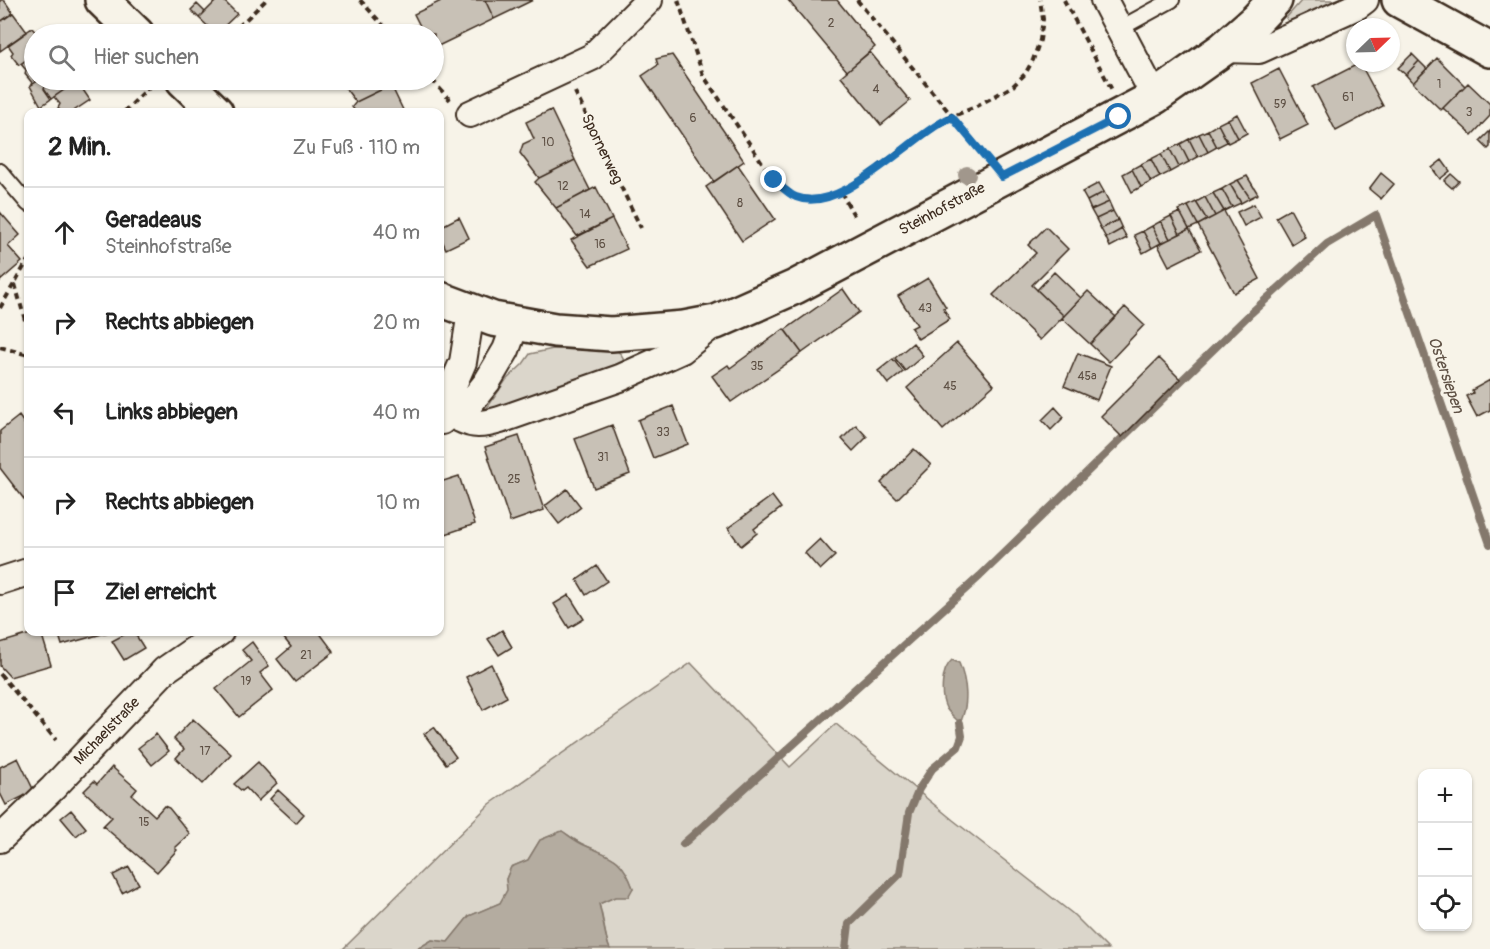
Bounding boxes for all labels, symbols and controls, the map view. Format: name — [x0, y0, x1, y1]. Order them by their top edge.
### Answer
house number: 2 — [828, 16, 835, 31]
north arrow — [1346, 18, 1400, 72]
search box — [24, 24, 444, 90]
icon: search — [45, 41, 78, 74]
text: Hier suchen — [93, 43, 199, 71]
house number: 1 — [1437, 77, 1441, 92]
house number: 4 — [873, 82, 880, 97]
house number: 61 — [1342, 90, 1354, 105]
house number: 59 — [1274, 97, 1286, 112]
route start — [1105, 103, 1131, 129]
house number: 3 — [1466, 105, 1473, 120]
street label: Spornerweg — [577, 111, 627, 187]
house number: 6 — [690, 111, 697, 126]
text: 2 Min. — [48, 131, 112, 163]
text: Zu Fuß · 110 m — [292, 135, 420, 160]
house number: 10 — [542, 135, 554, 150]
route end — [760, 166, 786, 192]
street label: Steinhofstraße — [896, 178, 989, 240]
house number: 12 — [557, 179, 569, 194]
house number: 8 — [737, 196, 743, 211]
text: Geradeaus — [105, 206, 201, 234]
house number: 14 — [579, 207, 591, 222]
icon: ahead — [48, 216, 81, 249]
text: 40 m — [373, 220, 420, 245]
text: Steinhofstraße — [105, 234, 232, 259]
house number: 16 — [594, 237, 606, 252]
house number: 43 — [918, 301, 932, 316]
icon: right — [48, 306, 81, 339]
text: Rechts abbiegen — [105, 308, 254, 336]
text: 20 m — [373, 310, 420, 335]
water label: Ostersiepen — [1424, 334, 1469, 417]
house number: 35 — [750, 359, 764, 374]
house number: 45a — [1077, 369, 1097, 384]
house number: 45 — [943, 379, 957, 394]
icon: left — [48, 396, 81, 429]
text: Links abbiegen — [105, 398, 238, 426]
text: 40 m — [373, 400, 420, 425]
house number: 33 — [656, 425, 670, 440]
house number: 31 — [597, 450, 609, 465]
house number: 25 — [507, 472, 521, 487]
icon: right — [48, 486, 81, 519]
text: Rechts abbiegen — [105, 488, 254, 516]
text: 10 m — [376, 490, 420, 515]
icon: arrive — [48, 576, 81, 609]
text: Ziel erreicht — [105, 578, 216, 606]
house number: 21 — [300, 648, 312, 663]
house number: 19 — [241, 674, 251, 689]
street label: Michaelstraße — [70, 693, 144, 769]
house number: 17 — [199, 744, 211, 759]
map controls — [1418, 769, 1472, 931]
button: + — [1418, 769, 1472, 823]
house number: 15 — [138, 815, 150, 830]
button: − — [1418, 823, 1472, 877]
button: locate — [1418, 877, 1472, 931]

